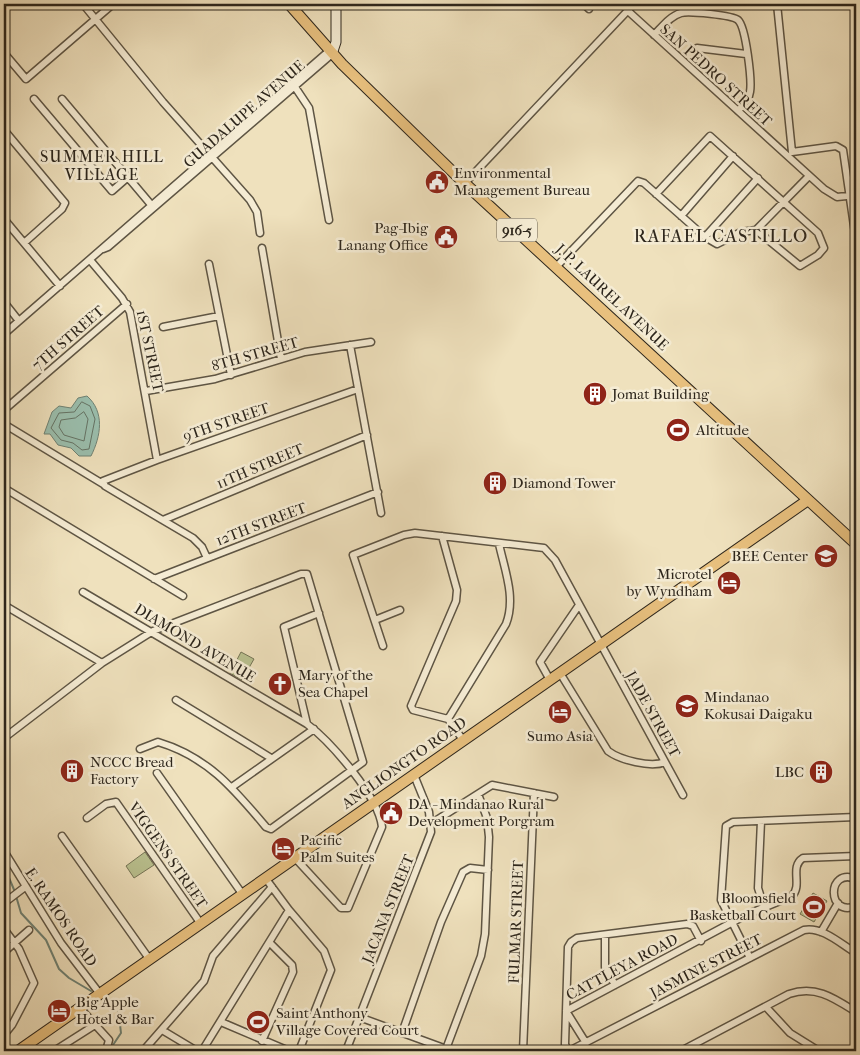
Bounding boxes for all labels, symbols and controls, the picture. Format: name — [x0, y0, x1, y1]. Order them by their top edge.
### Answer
street label: SAN PEDRO STREET — [656, 20, 776, 131]
street label: GUADALUPE AVENUE — [180, 57, 308, 171]
district label: SUMMER HILL VILLAGE — [40, 147, 164, 184]
place label: Environmental Management Bureau — [454, 164, 591, 199]
public building icon: Environmental Management Bureau — [424, 169, 450, 195]
road number: 916-5 — [497, 218, 537, 242]
place label: Pag-Ibig Lanang Office — [337, 219, 429, 254]
public building icon: Pag-Ibig Lanang Office — [433, 224, 459, 250]
district label: RAFAEL CASTILLO — [634, 226, 808, 247]
street label: J. P. LAUREL AVENUE — [551, 239, 672, 354]
street label: 7TH STREET — [28, 301, 108, 374]
street label: 1ST STREET — [133, 308, 168, 395]
street label: 8TH STREET — [209, 333, 302, 375]
building icon: Jomat Building — [582, 381, 608, 407]
place label: Jomat Building — [611, 385, 710, 403]
street label: 9TH STREET — [180, 399, 272, 445]
sports icon: Altitude — [665, 417, 691, 443]
place label: Altitude — [695, 421, 749, 439]
street label: 11TH STREET — [214, 439, 307, 492]
building icon: Diamond Tower — [482, 470, 508, 496]
place label: Diamond Tower — [512, 474, 616, 492]
street label: 12TH STREET — [213, 498, 310, 550]
school or university icon: BEE Center — [813, 543, 839, 569]
place label: BEE Center — [732, 547, 809, 565]
place label: Microtel by Wyndham — [625, 565, 713, 600]
hotel icon: Microtel by Wyndham — [716, 570, 742, 596]
street label: DIAMOND AVENUE — [131, 600, 259, 686]
place label: Mary of the Sea Chapel — [298, 666, 374, 701]
street label: JADE STREET — [621, 667, 685, 761]
church icon: Mary of the Sea Chapel — [267, 671, 293, 697]
place label: Mindanao Kokusai Daigaku — [704, 688, 813, 723]
school or university icon: Mindanao Kokusai Daigaku — [674, 693, 700, 719]
hotel icon: Sumo Asia — [547, 699, 573, 725]
street label: ANGLIONGTO ROAD — [337, 713, 470, 813]
place label: Sumo Asia — [527, 727, 594, 745]
place label: NCCC Bread Factory — [90, 753, 174, 788]
building icon: NCCC Bread Factory — [59, 758, 85, 784]
building icon: LBC — [808, 759, 834, 785]
place label: LBC — [775, 763, 804, 781]
place label: DA - Mindanao Rural Development Porgram — [408, 795, 555, 830]
street label: VIGGENS STREET — [124, 798, 212, 912]
public building icon: DA - Mindanao Rural Development Porgram — [378, 800, 404, 826]
place label: Pacific Palm Suites — [300, 831, 375, 866]
hotel icon: Pacific Palm Suites — [270, 836, 296, 862]
street label: JACANA STREET — [358, 851, 418, 967]
street label: FULMAR STREET — [505, 859, 527, 984]
street label: E. RAMOS ROAD — [21, 864, 101, 970]
place label: Bloomsfield Basketball Court — [689, 889, 797, 924]
sports icon: Bloomsfield Basketball Court — [801, 894, 827, 920]
street label: CATTLEYA ROAD — [563, 930, 681, 1004]
street label: JASMINE STREET — [646, 930, 766, 1002]
place label: Big Apple Hotel & Bar — [76, 993, 155, 1028]
hotel icon: Big Apple Hotel & Bar — [46, 998, 72, 1024]
place label: Saint Anthony Village Covered Court — [275, 1004, 420, 1039]
sports icon: Saint Anthony Village Covered Court — [245, 1009, 271, 1035]

